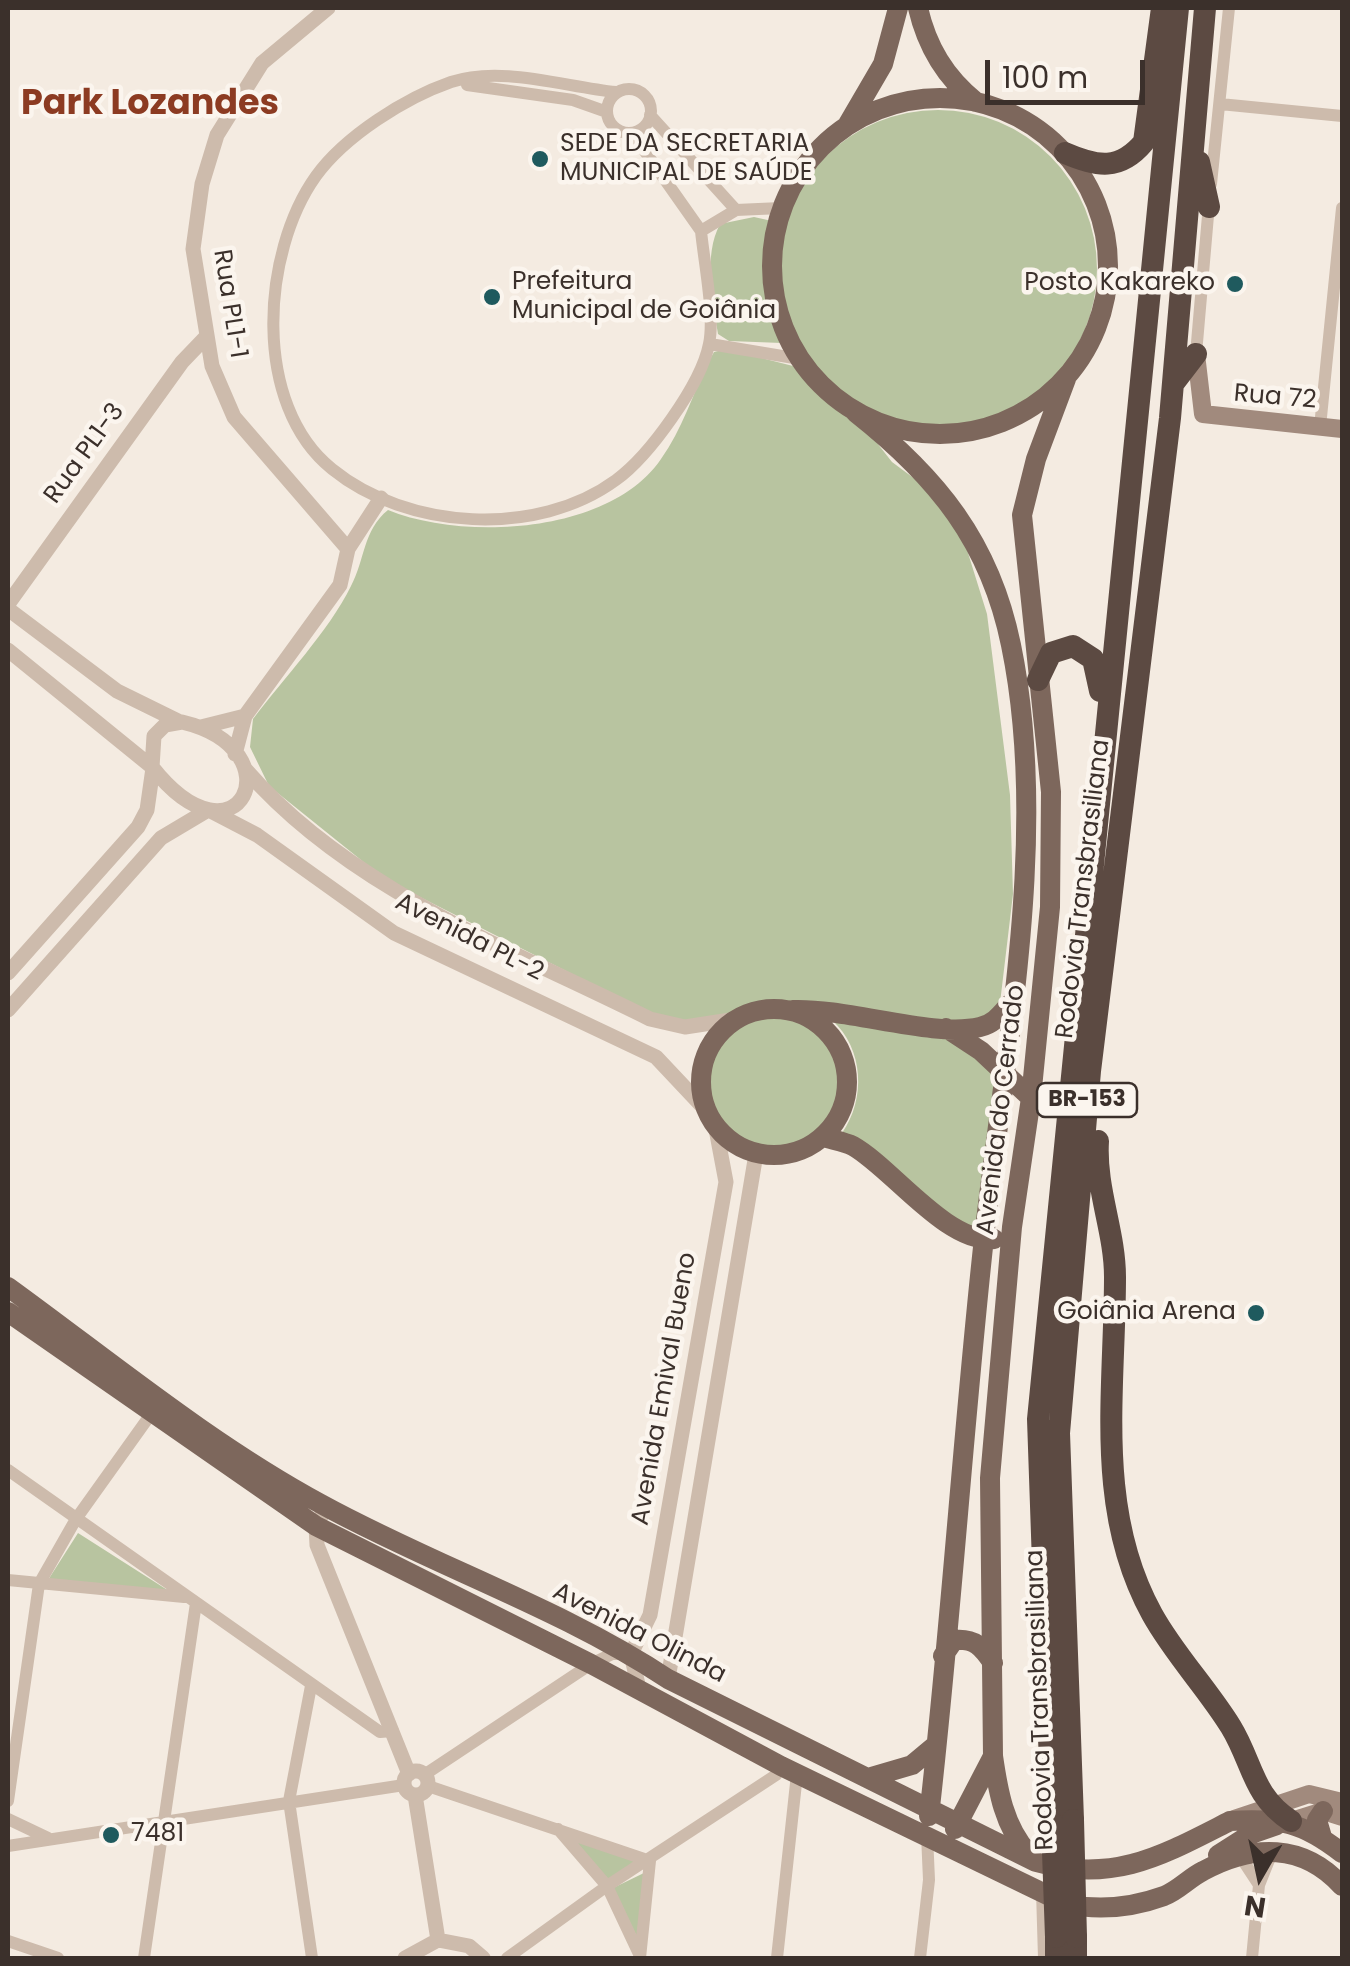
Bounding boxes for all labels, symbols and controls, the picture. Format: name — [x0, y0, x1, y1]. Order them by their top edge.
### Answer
scale bar — [990, 40, 1150, 102]
text: 100 m — [1002, 56, 1088, 99]
district label: Park Lozandes — [21, 84, 279, 126]
place label: SEDE DA SECRETARIA MUNICIPAL DE SAÚDE — [560, 130, 812, 189]
marker: SEDE DA SECRETARIA MUNICIPAL DE SAÚDE — [529, 148, 551, 170]
street label: Rua PL1-1 — [206, 247, 252, 361]
place label: Prefeitura Municipal de Goiânia — [512, 268, 776, 327]
place label: Posto Kakareko — [1024, 269, 1215, 299]
marker: Posto Kakareko — [1224, 273, 1246, 295]
marker: Prefeitura Municipal de Goiânia — [481, 286, 503, 308]
street label: Rua 72 — [1232, 379, 1318, 417]
street label: Rua PL1-3 — [39, 398, 131, 510]
street label: Rodovia Transbrasiliana — [1051, 738, 1117, 1040]
street label: Avenida PL-2 — [390, 888, 548, 988]
street label: Avenida do Cerrado — [972, 983, 1032, 1237]
road number: BR-153 — [1037, 1083, 1137, 1117]
street label: Avenida Emival Bueno — [626, 1250, 704, 1528]
place label: Goiânia Arena — [1057, 1298, 1236, 1328]
marker: Goiânia Arena — [1245, 1302, 1267, 1324]
street label: Rodovia Transbrasiliana — [1021, 1549, 1061, 1851]
street label: Avenida Olinda — [547, 1577, 731, 1691]
place label: 7481 — [131, 1820, 184, 1850]
marker: 7481 — [100, 1824, 122, 1846]
north arrow — [1210, 1826, 1310, 1926]
text: N — [1242, 1885, 1269, 1927]

